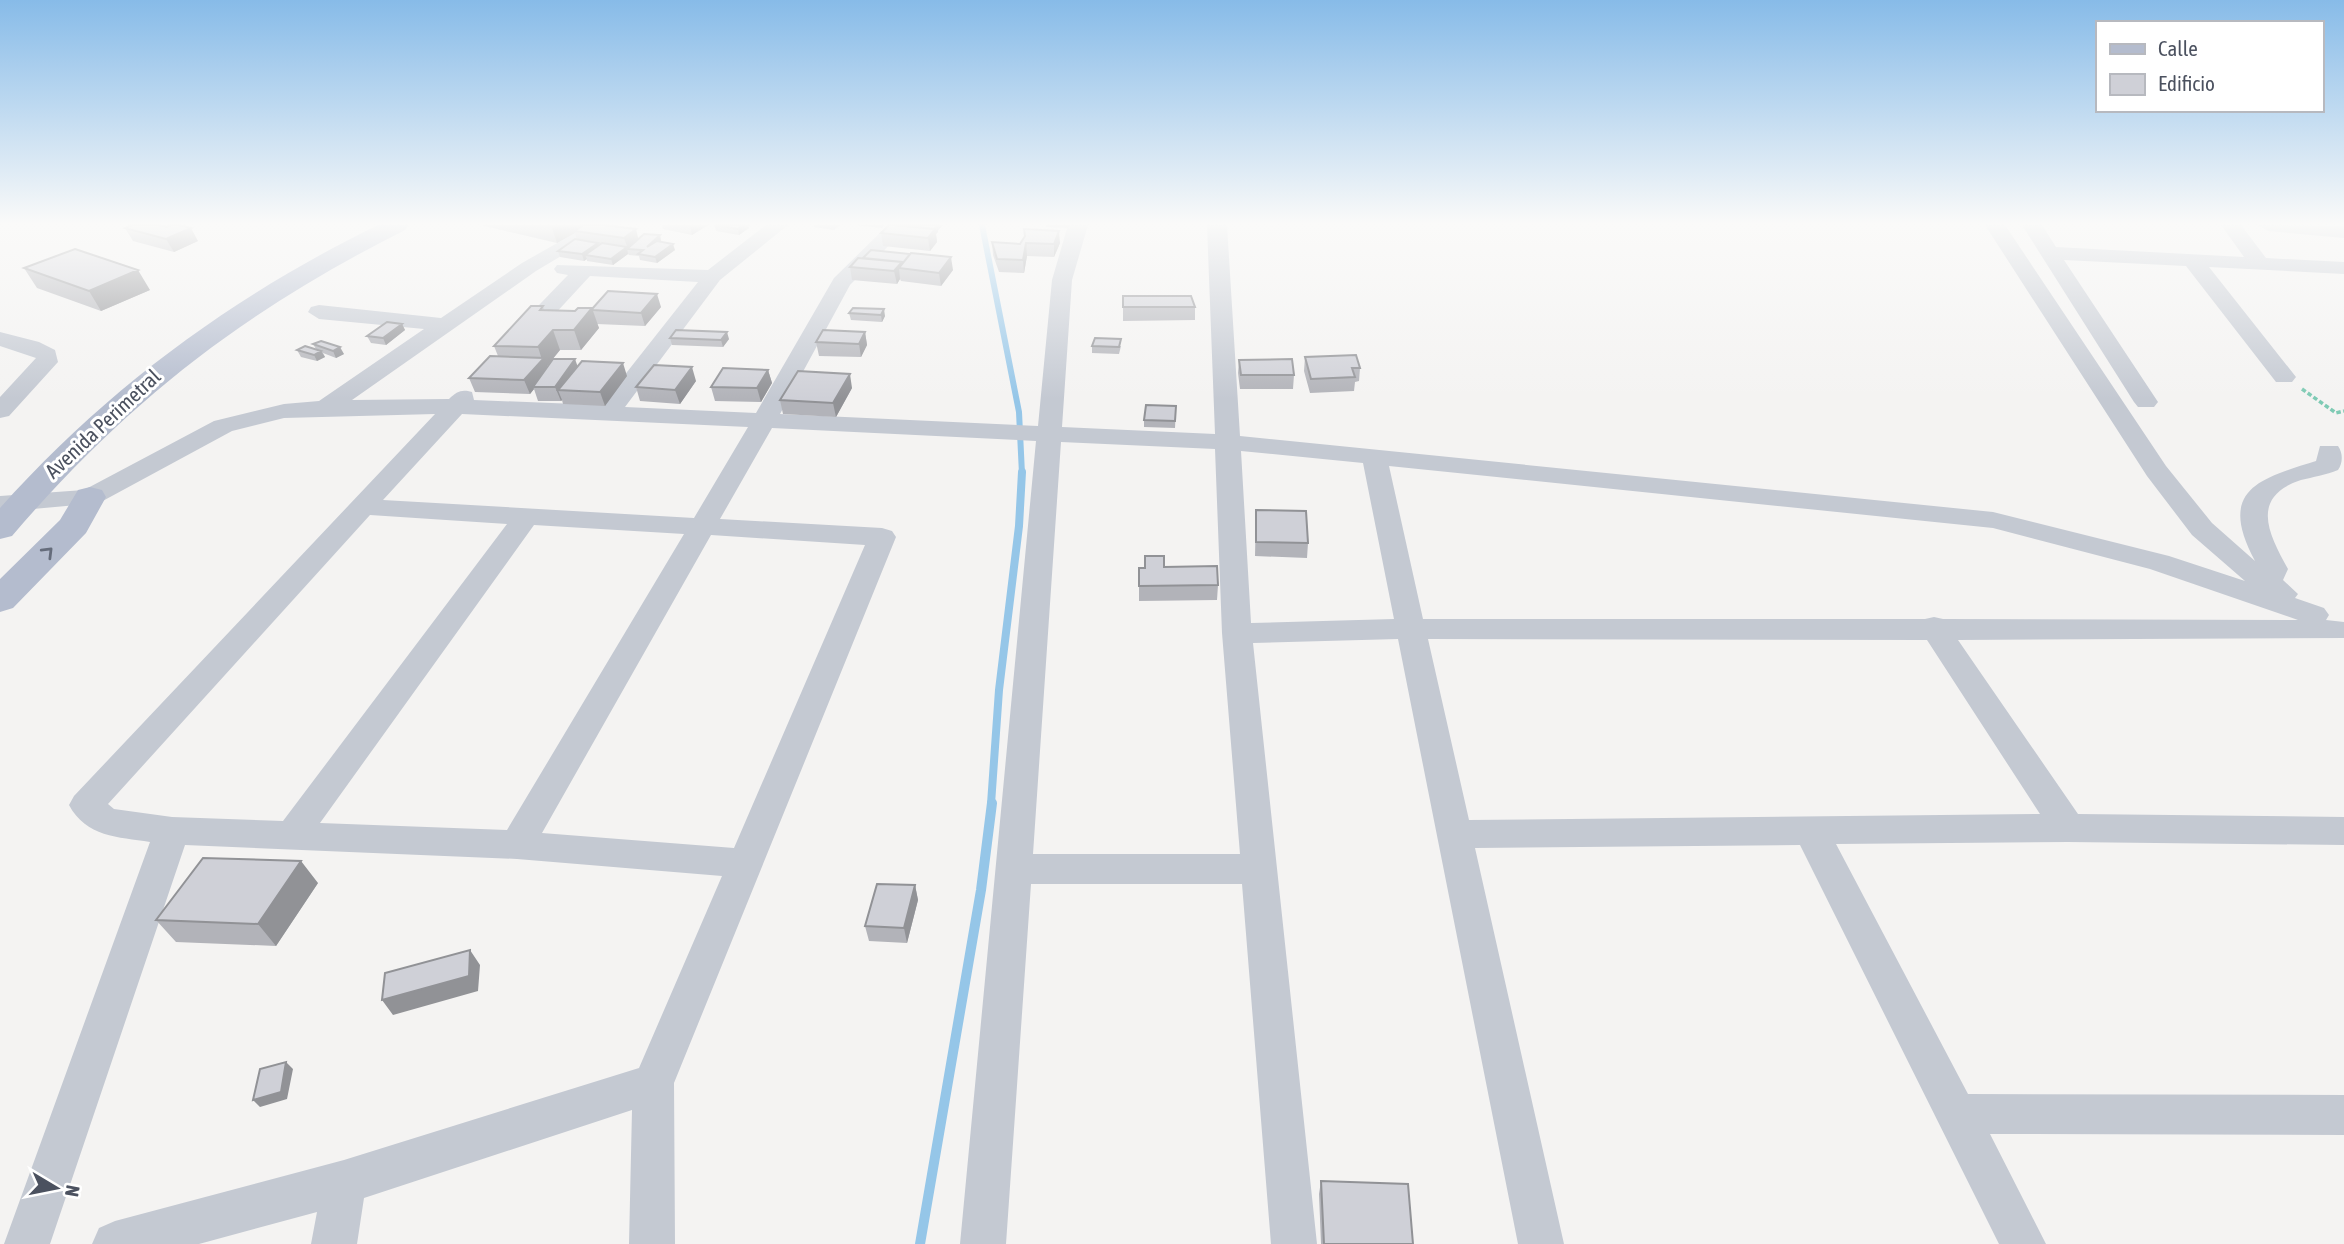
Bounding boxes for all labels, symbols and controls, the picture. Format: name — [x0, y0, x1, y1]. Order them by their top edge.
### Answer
legend — [2096, 21, 2323, 112]
text: Calle — [2158, 36, 2198, 60]
text: Edificio — [2158, 71, 2215, 95]
street label: Avenida Perimetral — [40, 364, 165, 483]
one-way arrow — [40, 547, 53, 560]
north arrow — [21, 1153, 91, 1223]
text: N — [61, 1184, 85, 1198]

